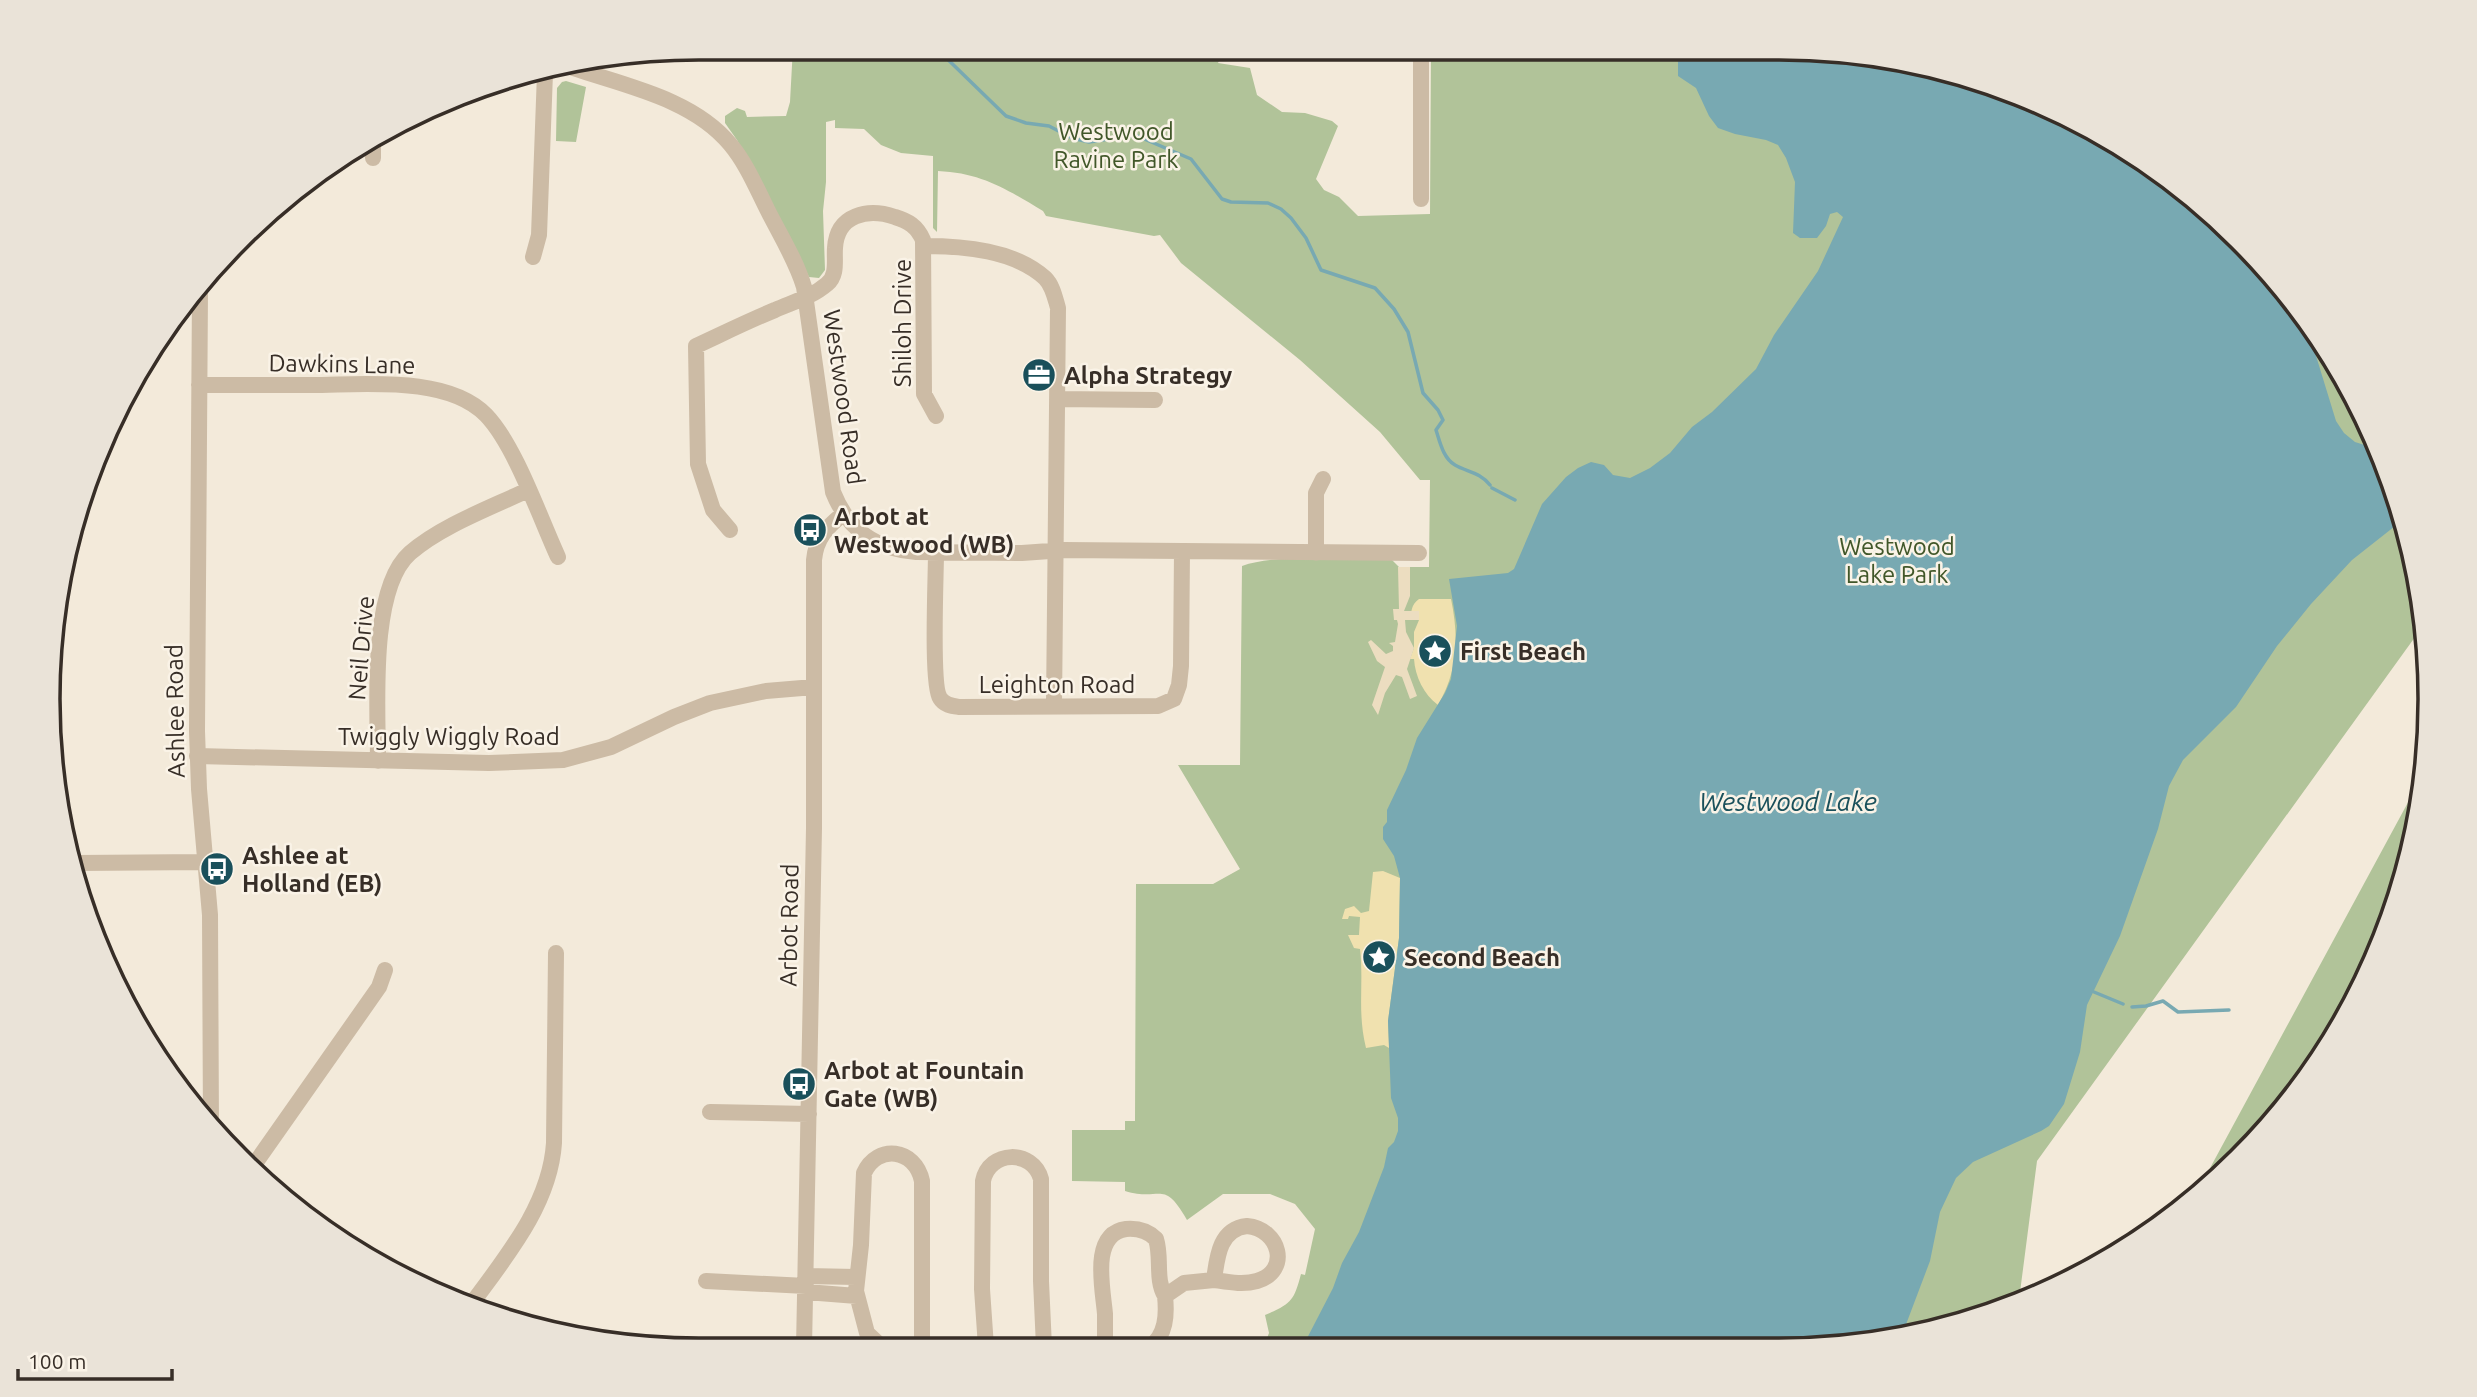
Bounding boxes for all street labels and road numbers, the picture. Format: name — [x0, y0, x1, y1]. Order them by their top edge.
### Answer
street label: Shiloh Drive — [889, 259, 916, 387]
street label: Westwood Road — [818, 308, 870, 486]
street label: Dawkins Lane — [268, 349, 416, 379]
street label: Neil Drive — [343, 595, 379, 701]
street label: Ashlee Road — [160, 644, 190, 778]
street label: Leighton Road — [979, 671, 1135, 698]
street label: Twiggly Wiggly Road — [338, 723, 560, 750]
street label: Arbot Road — [774, 863, 804, 987]

